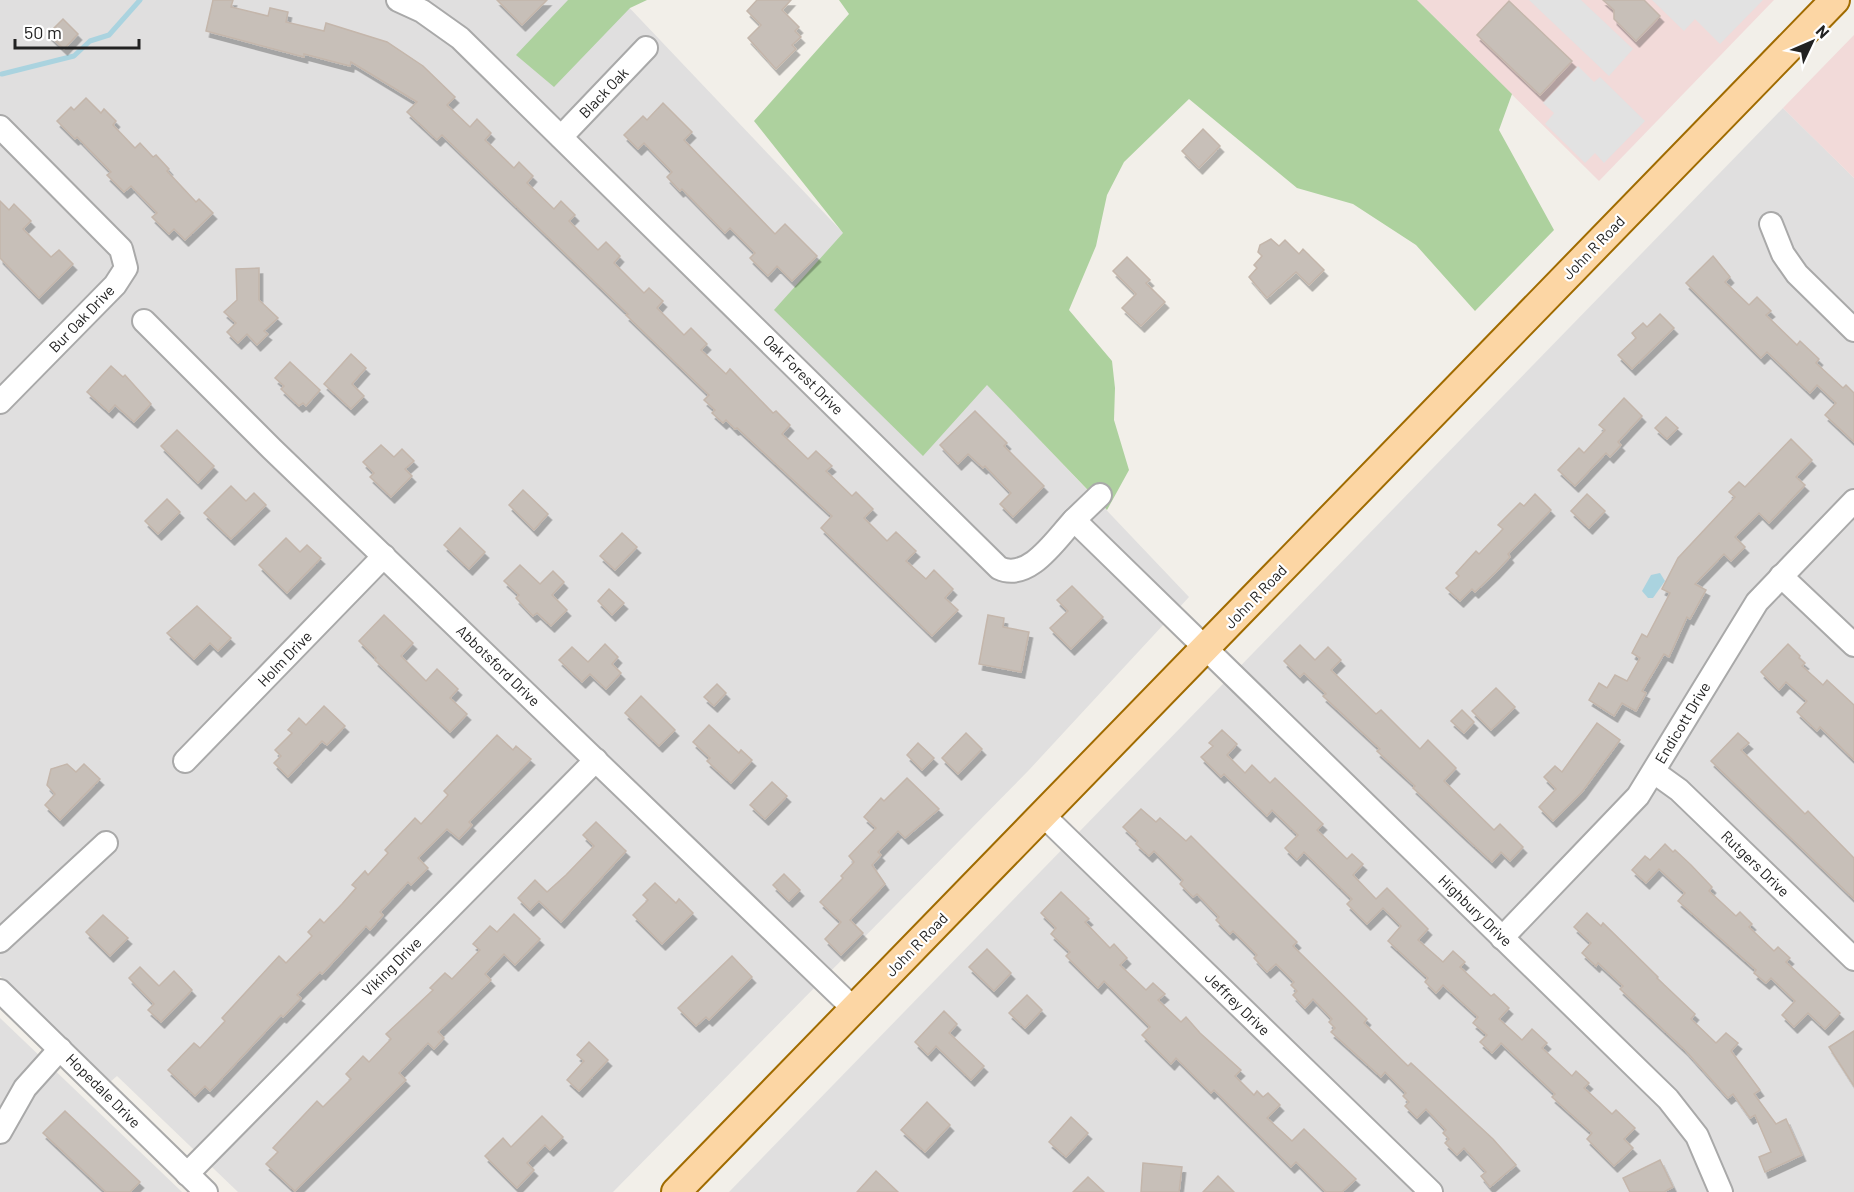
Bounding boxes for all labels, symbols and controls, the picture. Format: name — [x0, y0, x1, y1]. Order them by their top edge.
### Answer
scale bar — [15, 12, 140, 50]
north arrow — [1782, 12, 1842, 72]
text: 50 m — [24, 21, 62, 43]
text: N — [1813, 21, 1834, 42]
street label: Black Oak — [575, 63, 632, 121]
street label: John R Road — [1559, 212, 1628, 283]
street label: Bur Oak Drive — [45, 281, 118, 356]
street label: Oak Forest Drive — [760, 331, 847, 418]
street label: John R Road — [1221, 561, 1290, 632]
street label: Abbotsford Drive — [453, 621, 544, 710]
street label: Holm Drive — [253, 627, 315, 690]
street label: Endicott Drive — [1651, 678, 1714, 767]
street label: Rutgers Drive — [1718, 826, 1793, 900]
street label: Highbury Drive — [1435, 871, 1516, 950]
street label: John R Road — [882, 909, 951, 980]
street label: Viking Drive — [358, 933, 425, 1000]
street label: Jeffrey Drive — [1201, 968, 1274, 1039]
street label: Hopedale Drive — [63, 1049, 145, 1131]

